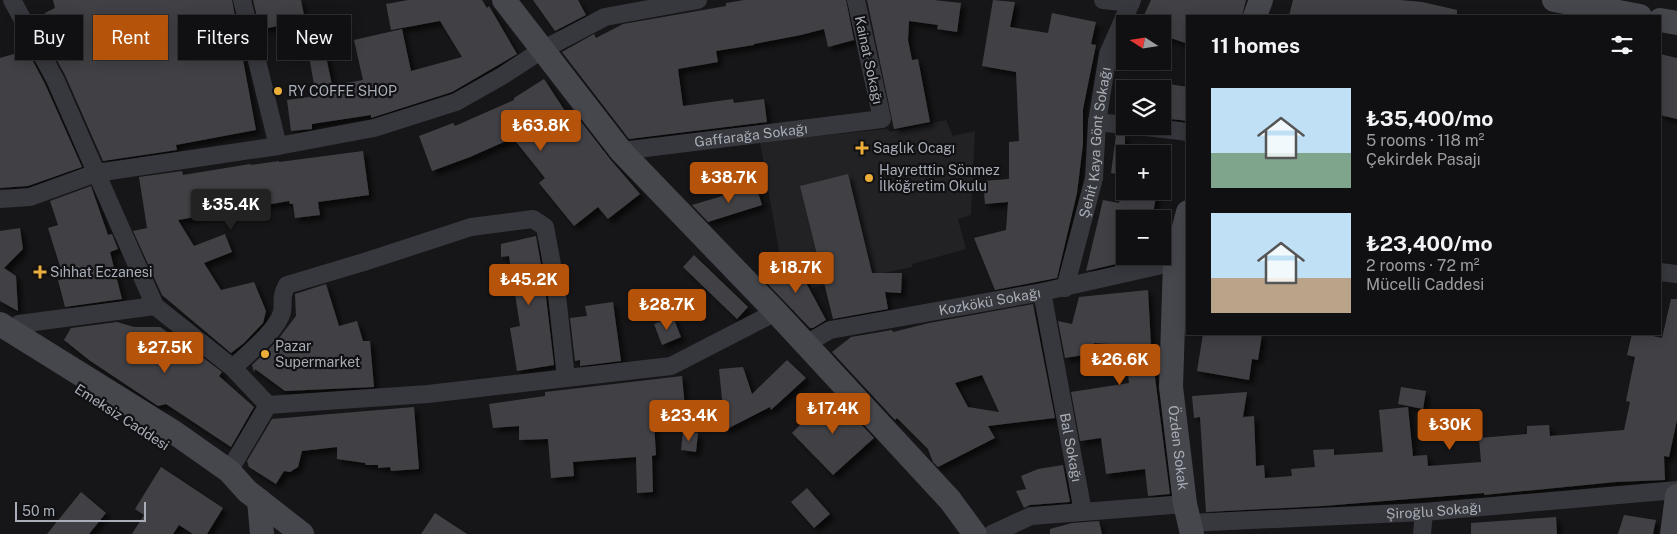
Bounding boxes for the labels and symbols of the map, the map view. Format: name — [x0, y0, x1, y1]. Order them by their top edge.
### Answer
street label: Kainat Sokağı — [852, 14, 886, 106]
north arrow — [1116, 15, 1171, 70]
street label: Şehit Kaya Gönt Sokağı — [1076, 66, 1114, 220]
place label: RY COFFE SHOP — [288, 83, 397, 99]
marker: RY COFFE SHOP — [272, 85, 284, 97]
pin: ₺63.8K — [500, 110, 582, 152]
street label: Gaffarağa Sokağı — [694, 120, 809, 150]
place label: Saglık Ocagı — [873, 140, 955, 156]
marker: Saglık Ocagı — [855, 141, 869, 155]
pin: ₺38.7K — [688, 162, 770, 204]
place label: Hayretttin Sönmez İlköğretim Okulu — [879, 162, 1000, 194]
marker: Hayretttin Sönmez İlköğretim Okulu — [863, 172, 875, 184]
pin: ₺35.4K — [190, 188, 272, 231]
pin: ₺18.7K — [755, 252, 837, 294]
place label: Sıhhat Eczanesi — [50, 264, 152, 280]
pin: ₺45.2K — [488, 264, 570, 306]
marker: Sıhhat Eczanesi — [34, 266, 46, 278]
street label: Kozkökü Sokağı — [937, 284, 1042, 318]
pin: ₺28.7K — [626, 288, 708, 331]
pin: ₺27.5K — [124, 332, 206, 374]
place label: Pazar Supermarket — [275, 338, 360, 370]
pin: ₺26.6K — [1079, 344, 1161, 386]
marker: Pazar Supermarket — [259, 348, 271, 360]
street label: Emeksiz Caddesi — [72, 381, 172, 453]
pin: ₺17.4K — [792, 392, 874, 435]
pin: ₺23.4K — [648, 400, 730, 442]
street label: Özden Sokak — [1165, 404, 1191, 491]
pin: ₺30K — [1420, 408, 1480, 451]
street label: Bal Sokağı — [1057, 412, 1085, 483]
scale bar — [15, 499, 146, 522]
street label: Şiroğlu Sokağı — [1386, 499, 1482, 522]

